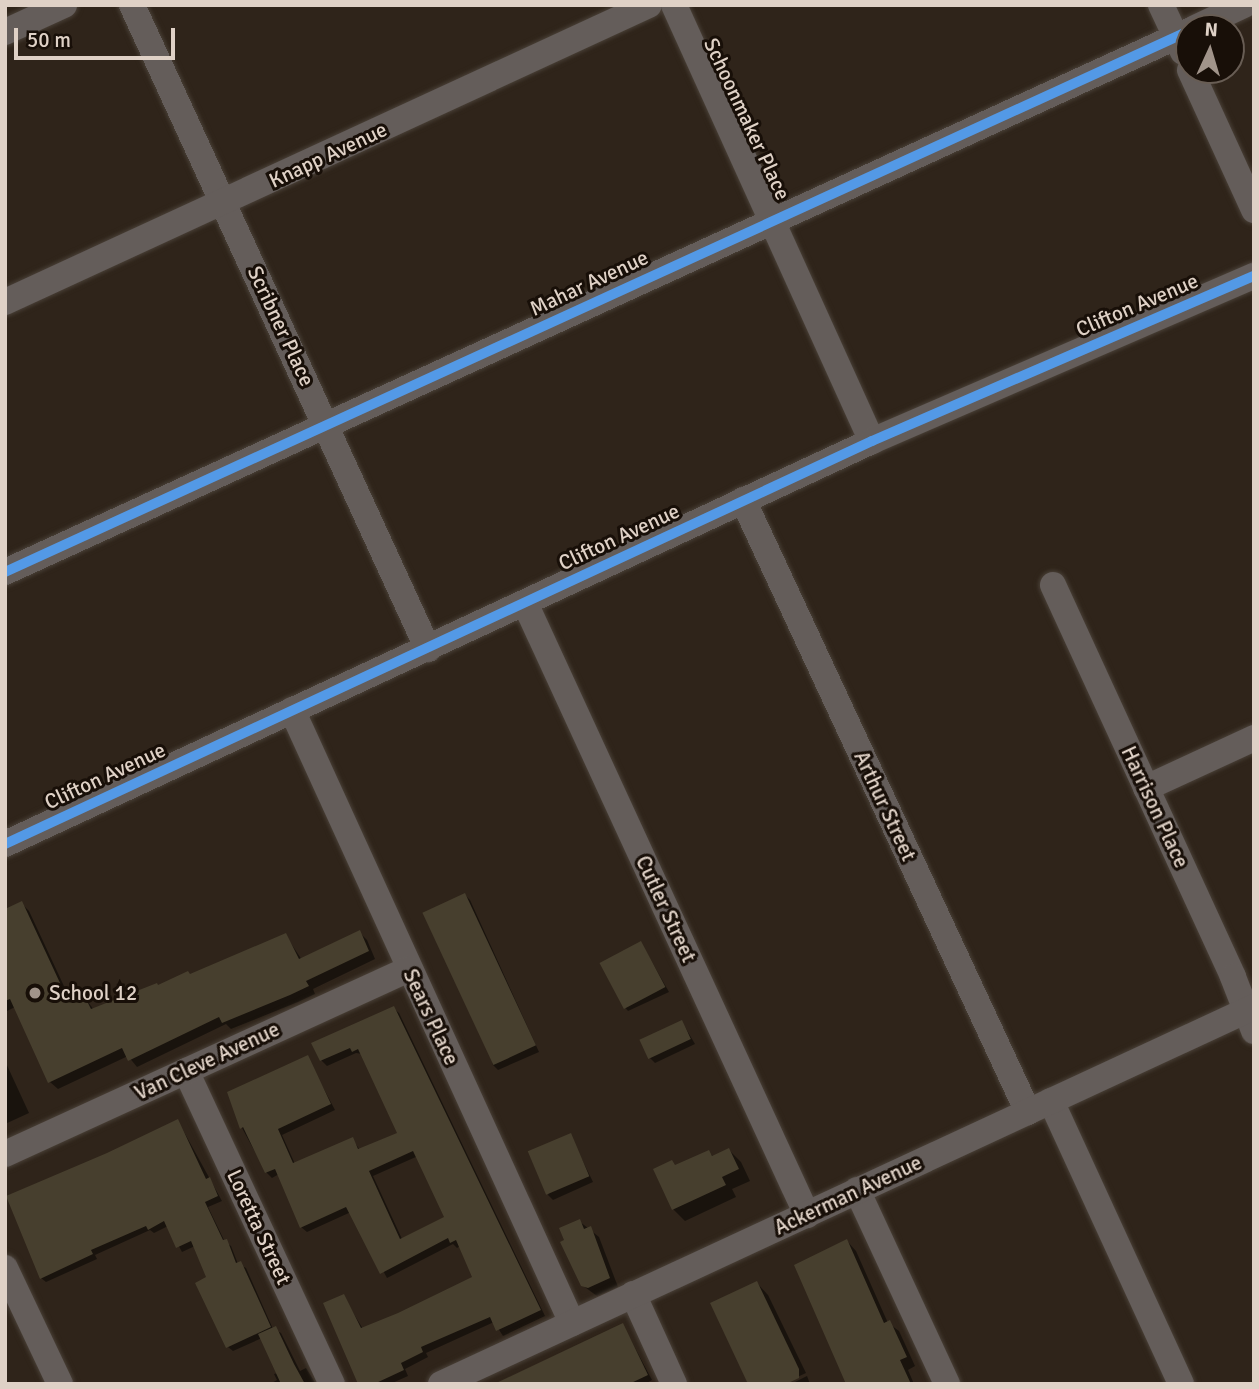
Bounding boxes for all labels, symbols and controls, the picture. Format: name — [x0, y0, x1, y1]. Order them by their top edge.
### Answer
scale bar — [18, 14, 178, 58]
north arrow — [1175, 14, 1245, 84]
text: N — [1204, 18, 1219, 42]
text: 50 m — [27, 27, 71, 53]
street label: Schoonmaker Place — [698, 34, 796, 204]
street label: Knapp Avenue — [265, 117, 391, 193]
street label: Mahar Avenue — [526, 245, 652, 321]
street label: Scribner Place — [242, 262, 320, 390]
street label: Clifton Avenue — [1072, 268, 1202, 342]
street label: Clifton Avenue — [555, 498, 683, 576]
street label: Clifton Avenue — [41, 737, 169, 815]
street label: Harrison Place — [1116, 742, 1194, 872]
street label: Arthur Street — [849, 747, 921, 865]
street label: Cutler Street — [630, 852, 702, 966]
street label: Sears Place — [398, 965, 464, 1069]
place label: School 12 — [49, 980, 137, 1006]
marker: School 12 — [27, 985, 43, 1001]
street label: Van Cleve Avenue — [131, 1016, 283, 1106]
street label: Ackerman Avenue — [770, 1150, 926, 1240]
street label: Loretta Street — [221, 1166, 297, 1288]

